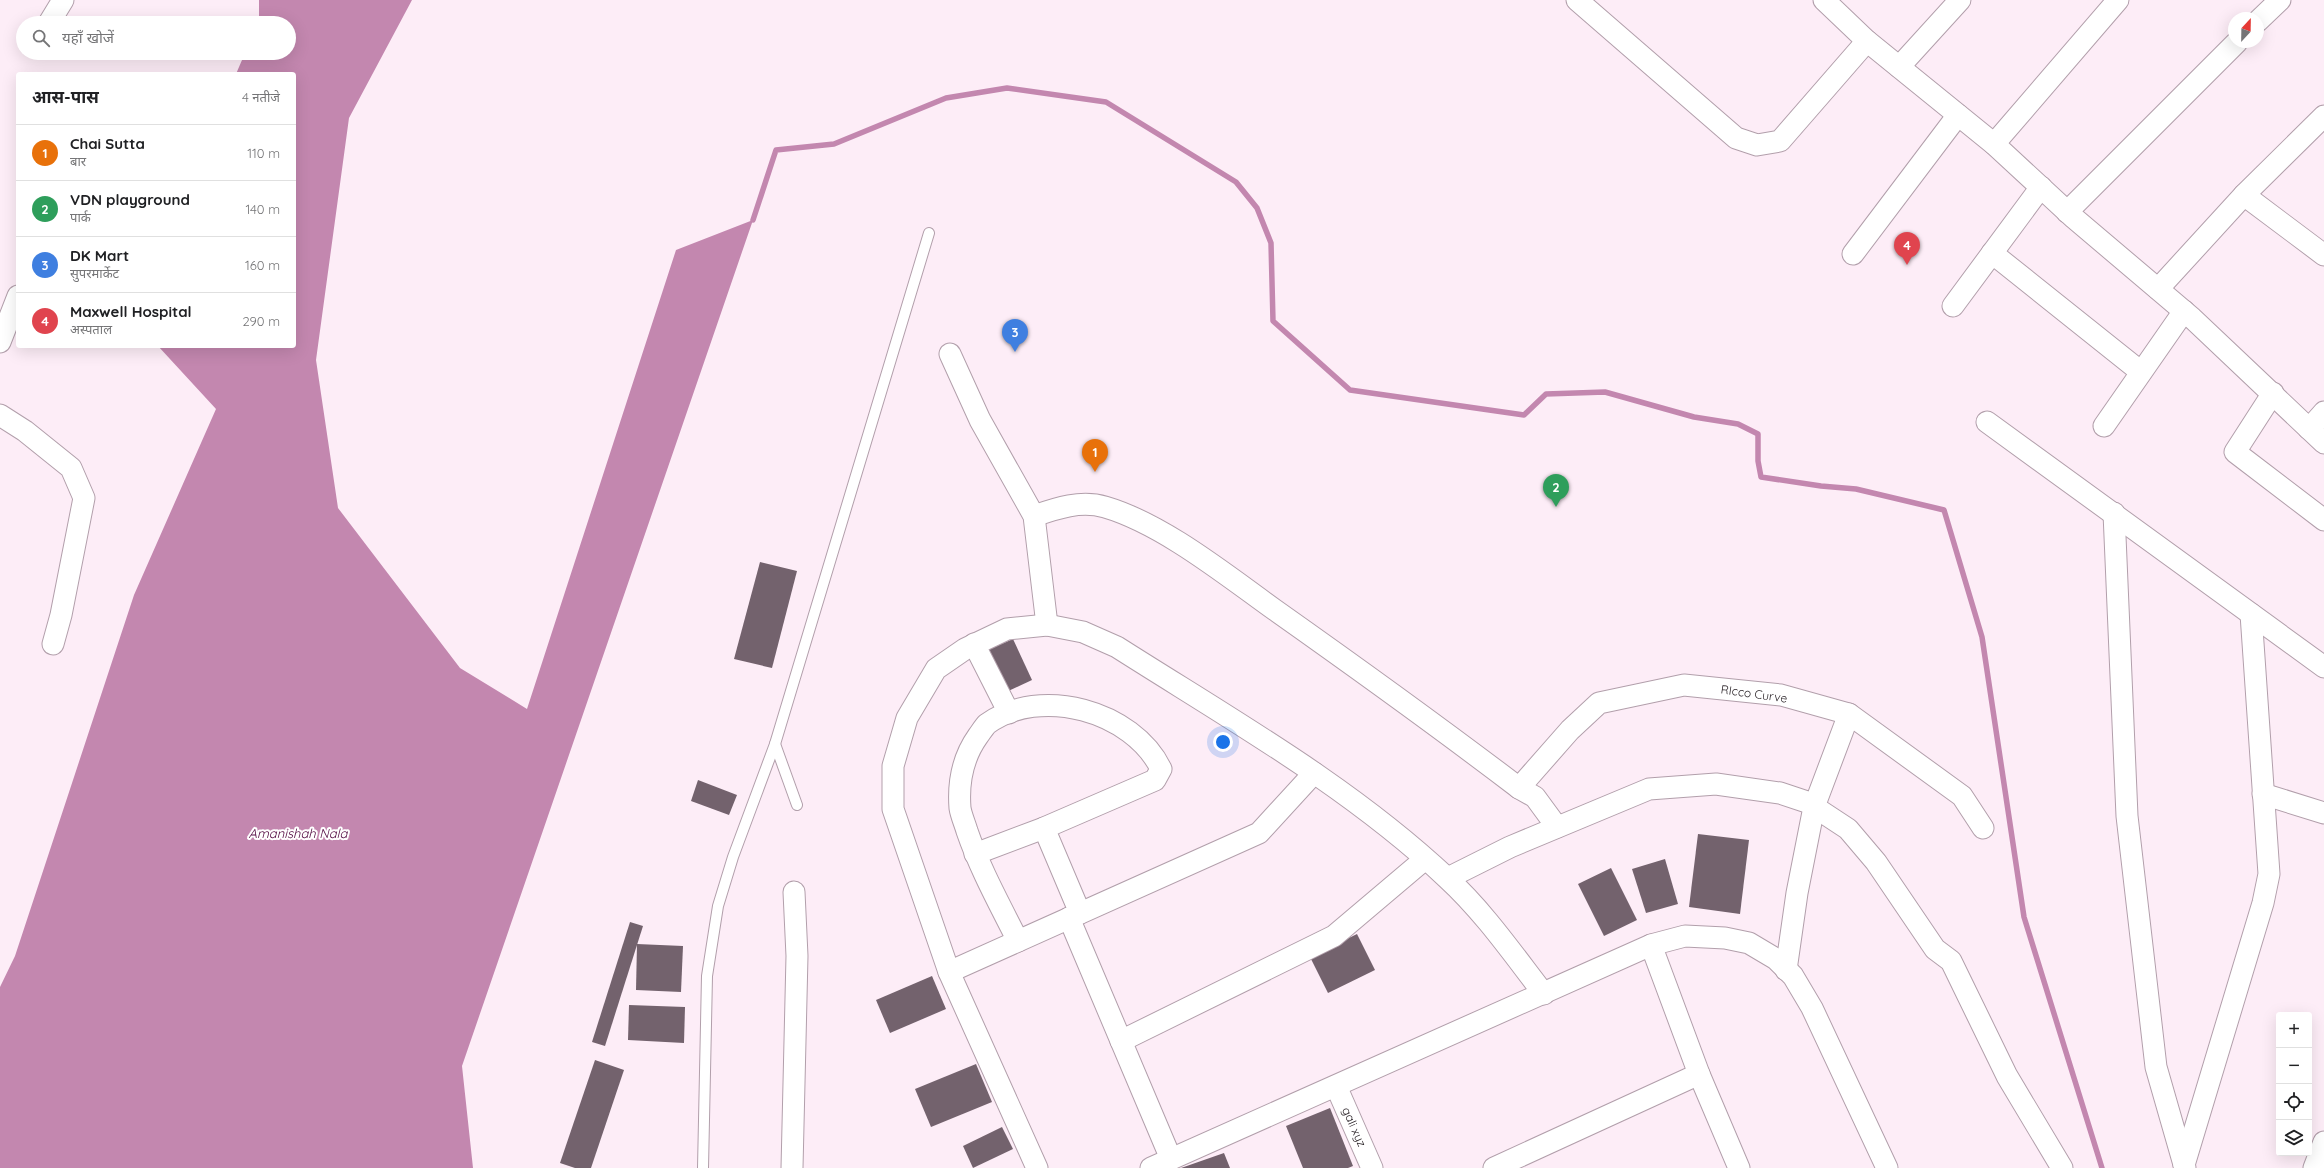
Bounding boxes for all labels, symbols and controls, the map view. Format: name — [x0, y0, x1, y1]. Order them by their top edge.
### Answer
north arrow — [2228, 12, 2264, 48]
search box — [16, 16, 296, 60]
icon: search — [30, 27, 52, 49]
text: यहाँ खोजें — [62, 28, 114, 47]
text: आस-पास — [32, 86, 99, 107]
text: 4 नतीजे — [242, 89, 280, 105]
text: Chai Sutta — [70, 134, 145, 153]
text: 1 — [42, 145, 48, 161]
text: 110 m — [247, 145, 280, 161]
text: बार — [70, 153, 86, 169]
text: VDN playground — [70, 190, 190, 209]
text: 2 — [41, 201, 49, 217]
text: 140 m — [245, 201, 280, 217]
text: पार्क — [70, 209, 91, 225]
pin: 4 — [1894, 232, 1920, 265]
text: DK Mart — [70, 246, 129, 265]
text: 3 — [42, 257, 48, 273]
text: 160 m — [245, 257, 280, 273]
text: सुपरमार्केट — [70, 265, 119, 281]
text: Maxwell Hospital — [70, 302, 192, 321]
text: 4 — [41, 313, 49, 329]
text: 290 m — [242, 313, 280, 329]
pin: 3 — [1002, 319, 1028, 352]
text: अस्पताल — [70, 321, 112, 337]
pin: 1 — [1082, 439, 1108, 472]
pin: 2 — [1543, 474, 1569, 507]
street label: RIcco Curve — [1720, 681, 1788, 706]
your location — [1213, 732, 1233, 752]
water label: Amanishah Nala — [249, 825, 349, 841]
map controls — [2276, 1012, 2312, 1156]
button: + — [2276, 1012, 2312, 1048]
button: − — [2276, 1048, 2312, 1084]
button: locate — [2276, 1084, 2312, 1120]
street label: gali xyz — [1339, 1105, 1370, 1149]
button: layers — [2276, 1120, 2312, 1156]

